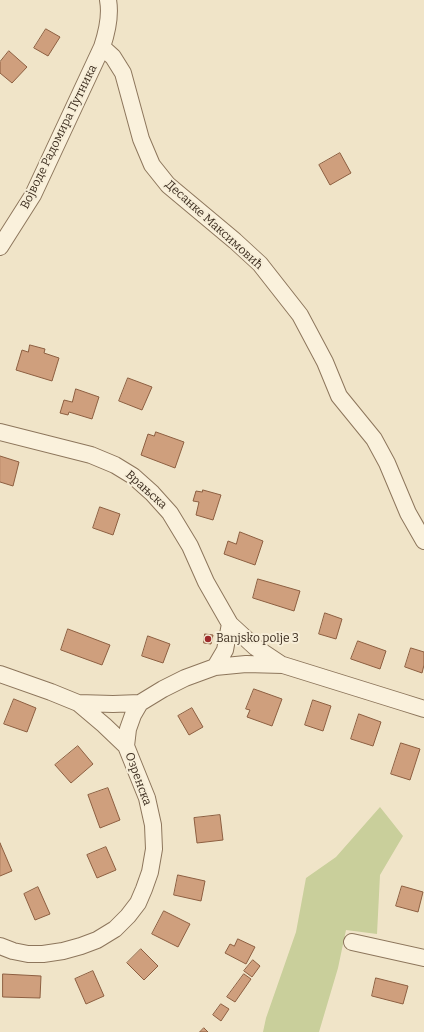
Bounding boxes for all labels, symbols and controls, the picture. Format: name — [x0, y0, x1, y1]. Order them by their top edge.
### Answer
street label: Војводе Радомира Путника — [18, 62, 100, 212]
street label: Десанке Максимовић — [162, 177, 266, 273]
street label: Врањска — [122, 468, 170, 512]
place label: Banjsko polje 3 — [216, 632, 299, 646]
marker: Banjsko polje 3 — [203, 634, 213, 644]
street label: Озренска — [122, 750, 154, 808]

